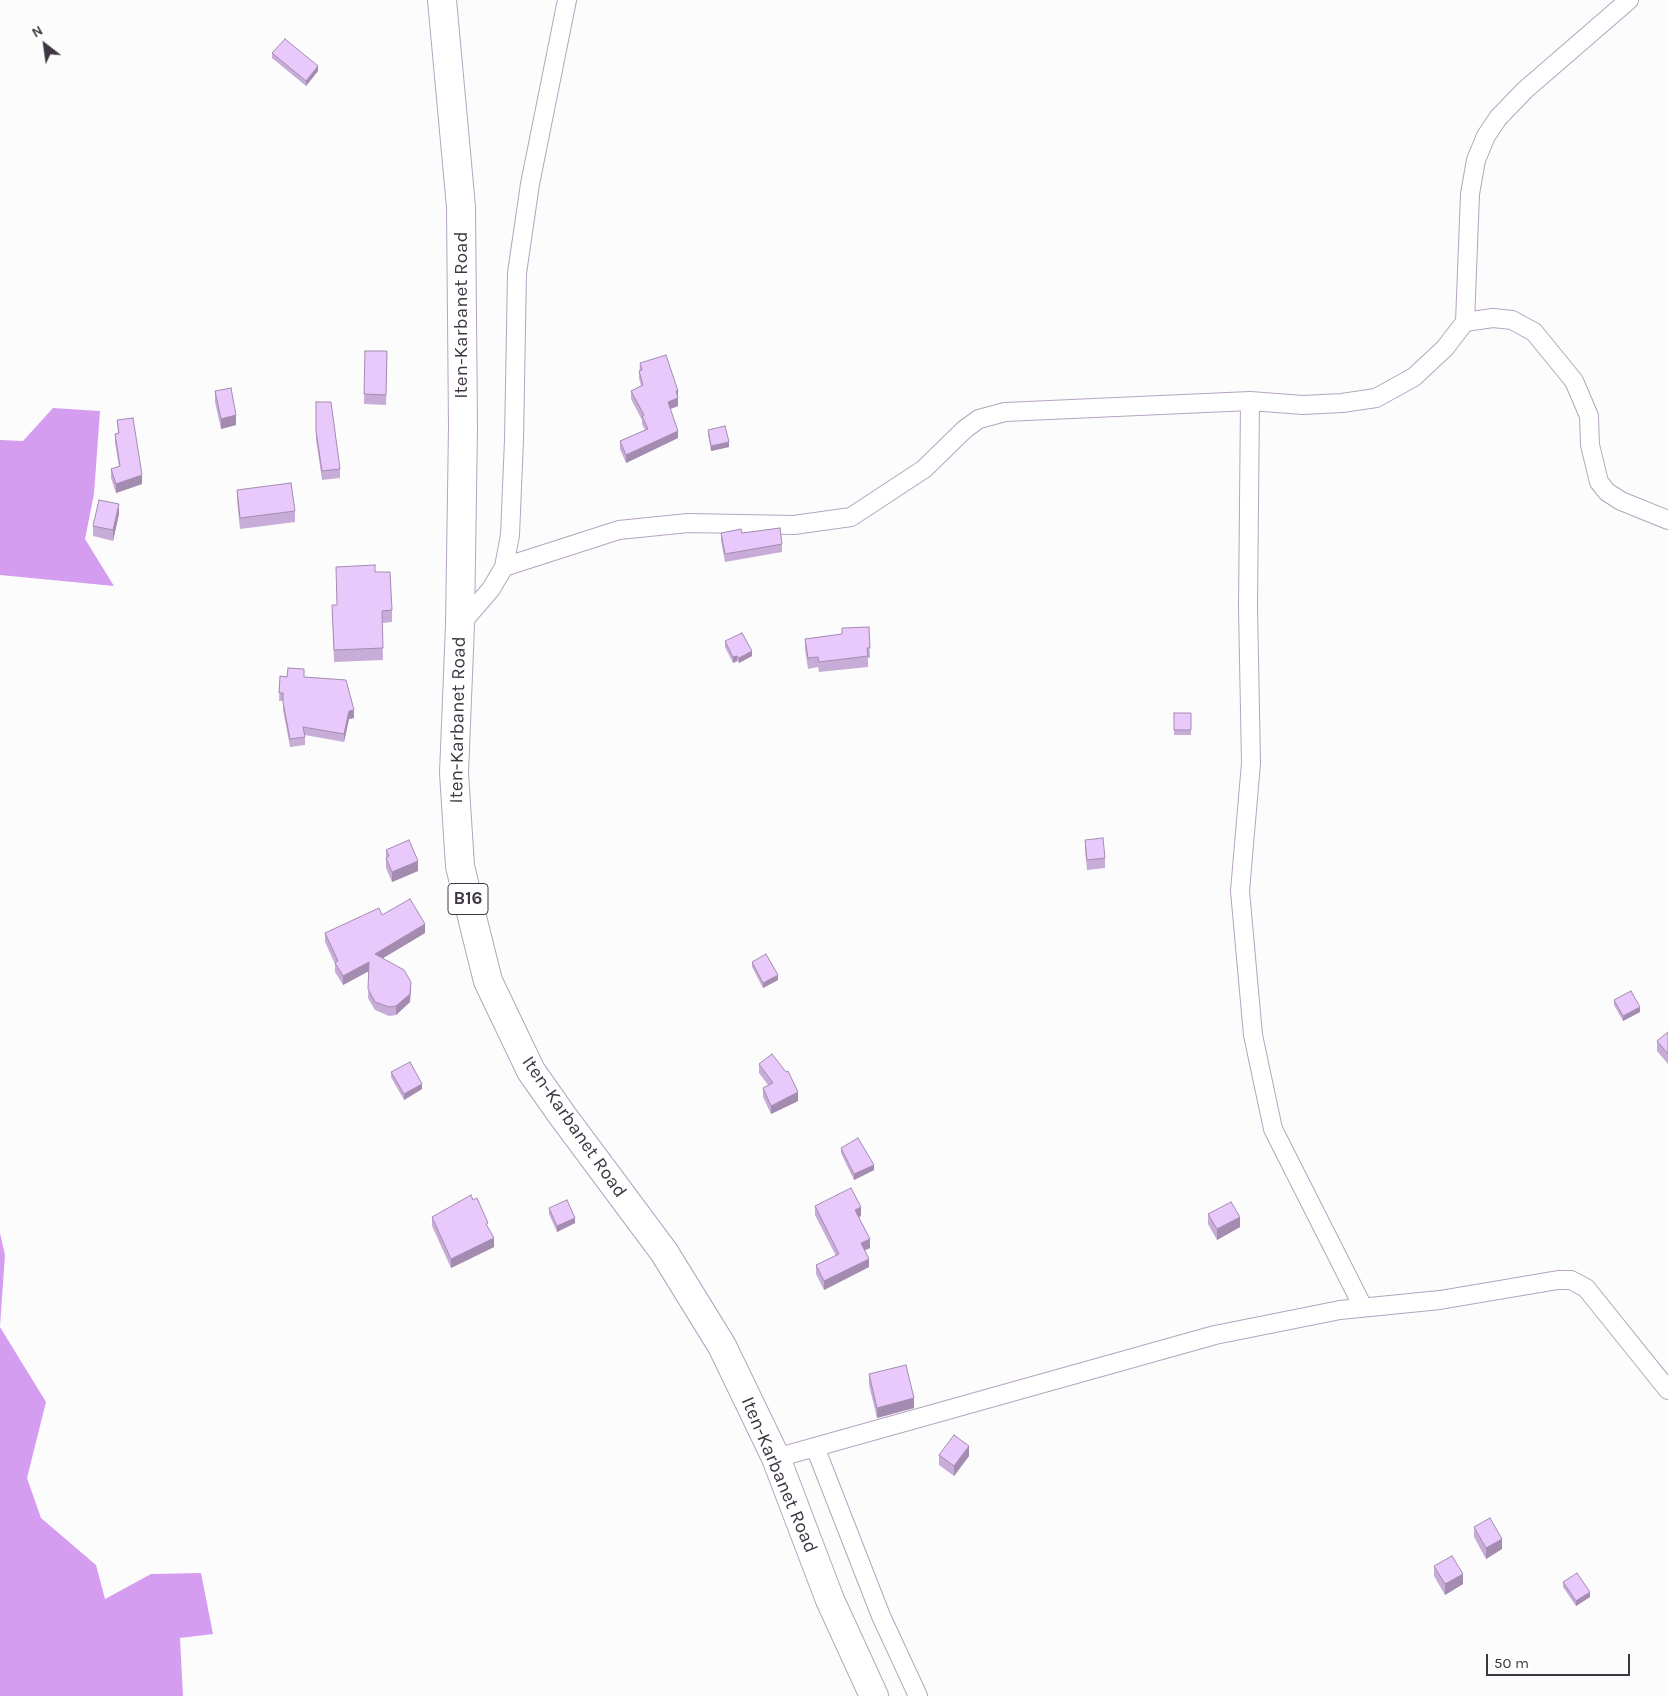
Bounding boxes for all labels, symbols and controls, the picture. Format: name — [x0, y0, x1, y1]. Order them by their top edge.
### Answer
north arrow — [20, 20, 70, 70]
text: N — [29, 22, 46, 41]
street label: Iten-Karbanet Road — [451, 231, 473, 399]
street label: Iten-Karbanet Road — [445, 636, 471, 804]
road number: B16 — [448, 884, 488, 914]
street label: Iten-Karbanet Road — [517, 1052, 631, 1202]
street label: Iten-Karbanet Road — [736, 1393, 822, 1557]
scale bar — [1488, 1644, 1632, 1676]
text: 50 m — [1494, 1654, 1529, 1672]

